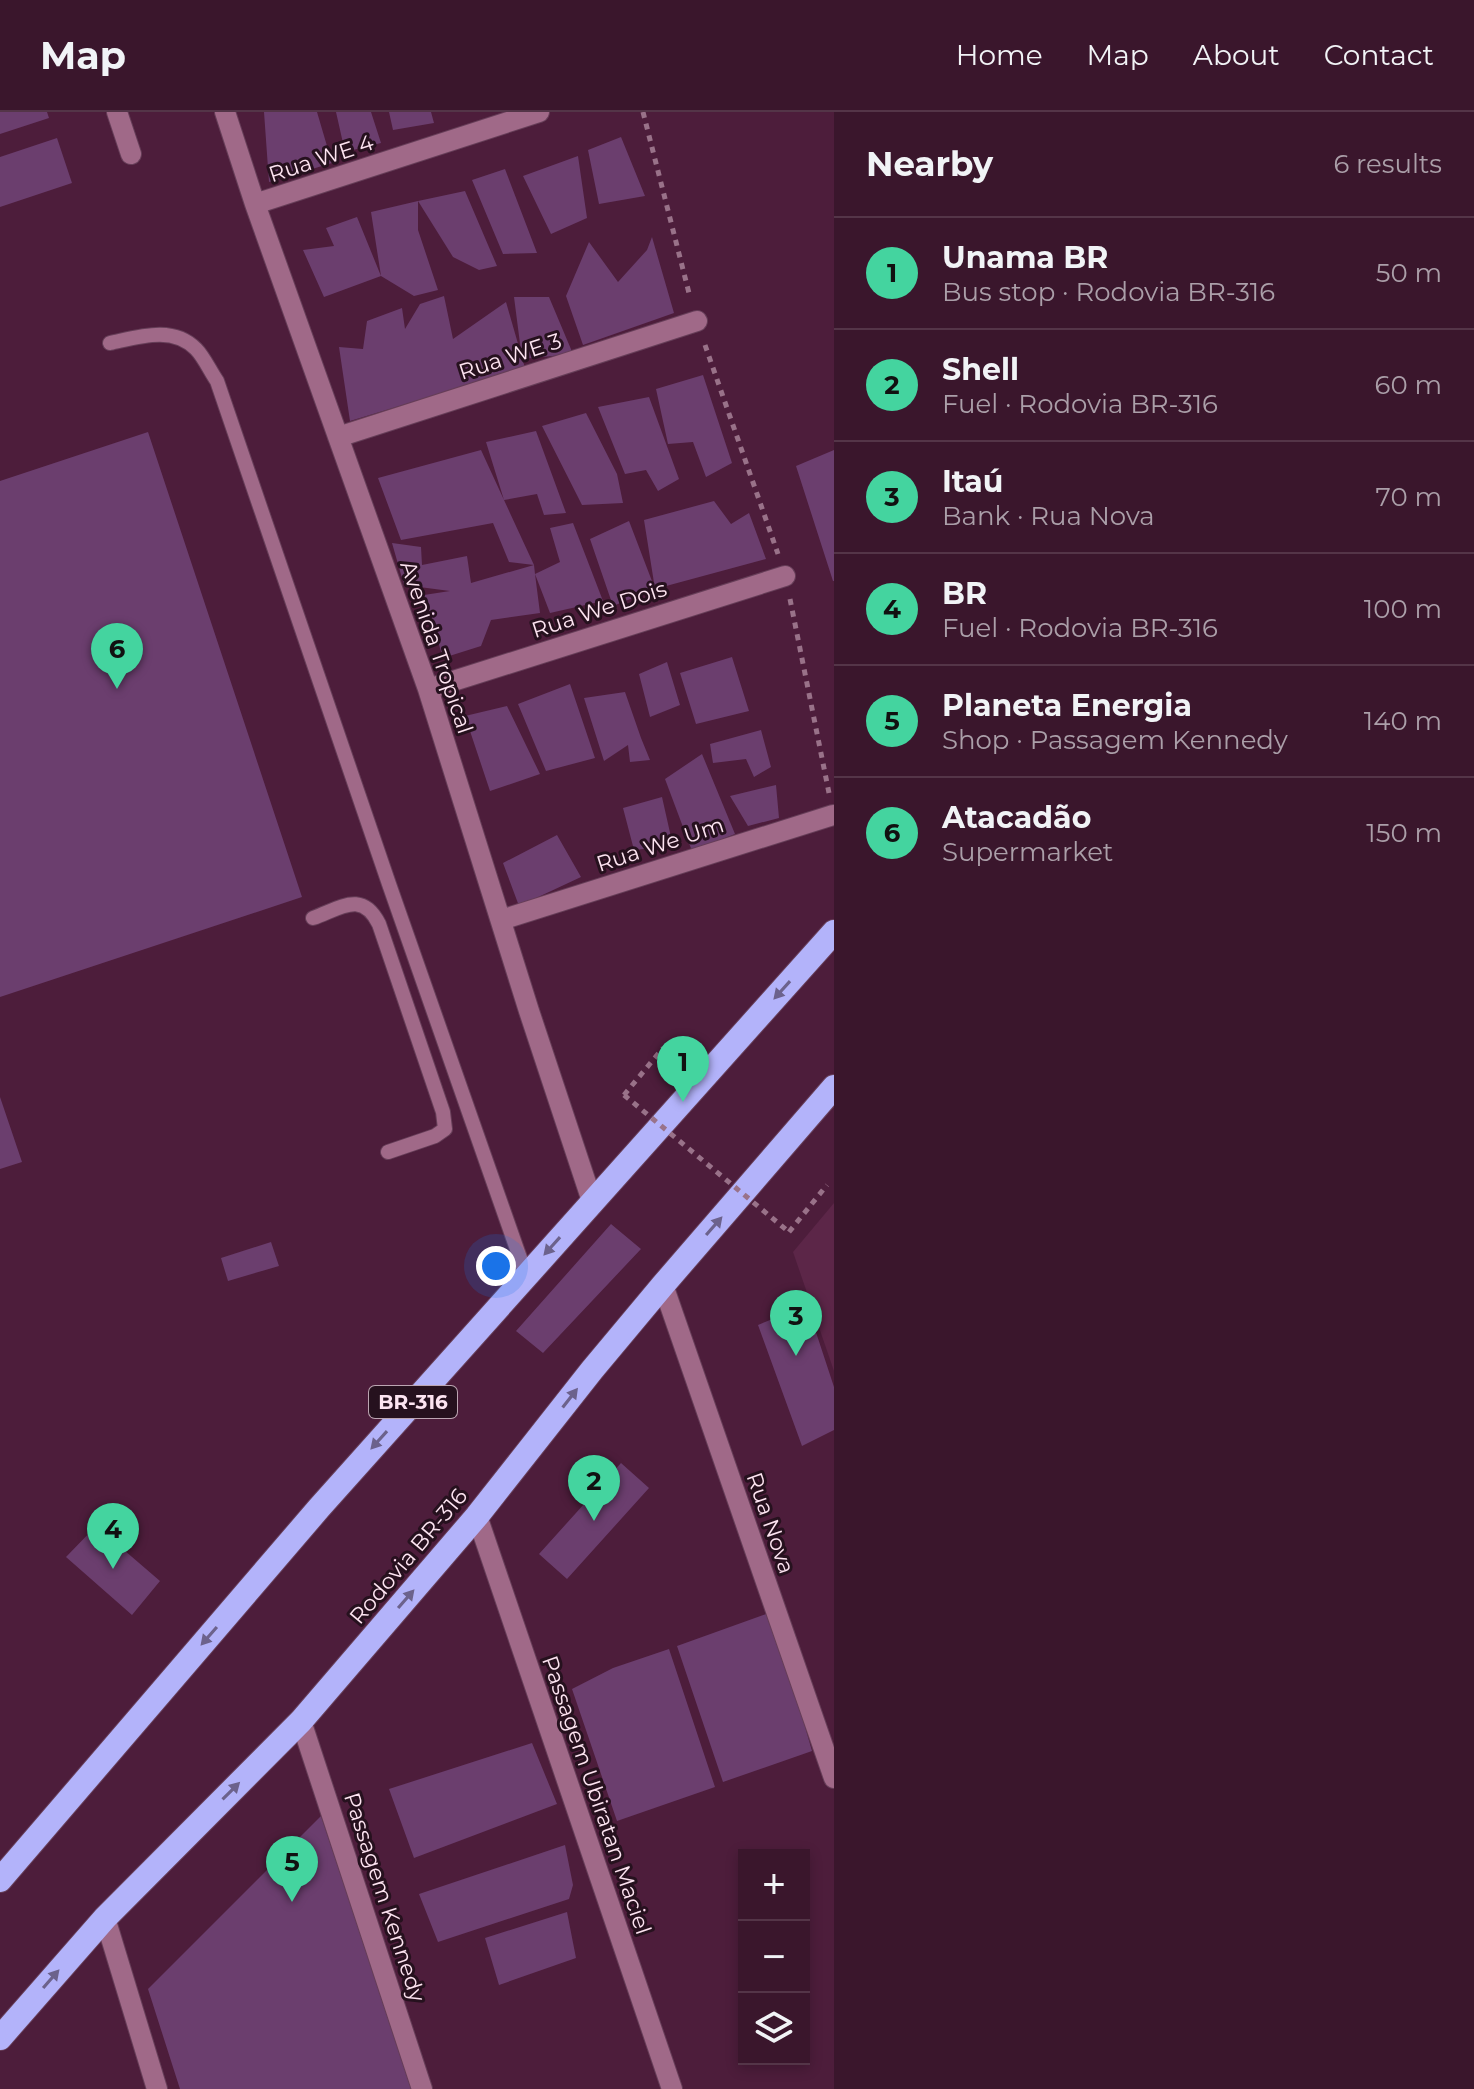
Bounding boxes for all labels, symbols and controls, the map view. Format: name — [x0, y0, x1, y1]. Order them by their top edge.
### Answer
text: Map — [40, 32, 126, 79]
text: Home — [956, 38, 1043, 72]
text: Map — [1087, 38, 1149, 72]
text: About — [1193, 38, 1280, 72]
text: Contact — [1324, 38, 1434, 72]
street label: Rua WE 4 — [265, 129, 377, 188]
text: Nearby — [866, 143, 993, 185]
text: 6 results — [1333, 148, 1442, 180]
text: Unama BR — [942, 239, 1108, 276]
text: 1 — [887, 257, 897, 289]
text: 50 m — [1376, 257, 1442, 289]
text: Bus stop · Rodovia BR-316 — [942, 276, 1275, 308]
street label: Rua WE 3 — [455, 327, 565, 386]
text: Shell — [942, 351, 1019, 388]
text: 2 — [884, 369, 900, 401]
text: 60 m — [1375, 369, 1442, 401]
text: Fuel · Rodovia BR-316 — [942, 388, 1218, 420]
text: Itaú — [942, 463, 1003, 500]
text: 3 — [884, 481, 900, 513]
text: 70 m — [1376, 481, 1442, 513]
text: Bank · Rua Nova — [942, 500, 1155, 532]
street label: Avenida Tropical — [394, 557, 479, 737]
street label: Rua We Dois — [528, 575, 670, 644]
text: BR — [942, 575, 987, 612]
text: 4 — [883, 593, 901, 625]
text: 100 m — [1364, 593, 1442, 625]
text: Fuel · Rodovia BR-316 — [942, 612, 1218, 644]
pin: 6 — [91, 623, 143, 689]
text: Planeta Energia — [942, 687, 1192, 724]
text: 5 — [884, 705, 900, 737]
text: 140 m — [1364, 705, 1442, 737]
text: Shop · Passagem Kennedy — [942, 724, 1288, 756]
text: Atacadão — [942, 799, 1091, 836]
street label: Rua We Um — [593, 811, 727, 878]
text: 6 — [884, 817, 900, 849]
text: 150 m — [1366, 817, 1442, 849]
text: Supermarket — [942, 836, 1113, 868]
one-way arrow — [774, 980, 792, 999]
pin: 1 — [657, 1036, 709, 1102]
one-way arrow — [705, 1216, 722, 1236]
one-way arrow — [544, 1236, 562, 1255]
your location — [476, 1246, 516, 1286]
pin: 3 — [770, 1290, 822, 1356]
road number: BR-316 — [369, 1386, 457, 1418]
one-way arrow — [562, 1388, 578, 1408]
one-way arrow — [371, 1429, 388, 1449]
pin: 2 — [568, 1455, 620, 1521]
street label: Rua Nova — [741, 1469, 800, 1577]
street label: Rodovia BR-316 — [344, 1483, 473, 1630]
pin: 4 — [87, 1503, 139, 1569]
one-way arrow — [397, 1590, 414, 1610]
one-way arrow — [201, 1626, 218, 1646]
street label: Passagem Ubiratan Maciel — [536, 1652, 657, 1938]
one-way arrow — [221, 1782, 240, 1801]
street label: Passagem Kennedy — [338, 1789, 431, 2005]
pin: 5 — [266, 1836, 318, 1902]
map controls — [738, 1849, 810, 2065]
button: + — [738, 1849, 810, 1921]
button: − — [738, 1921, 810, 1993]
one-way arrow — [42, 1970, 60, 1989]
button: layers — [738, 1993, 810, 2065]

